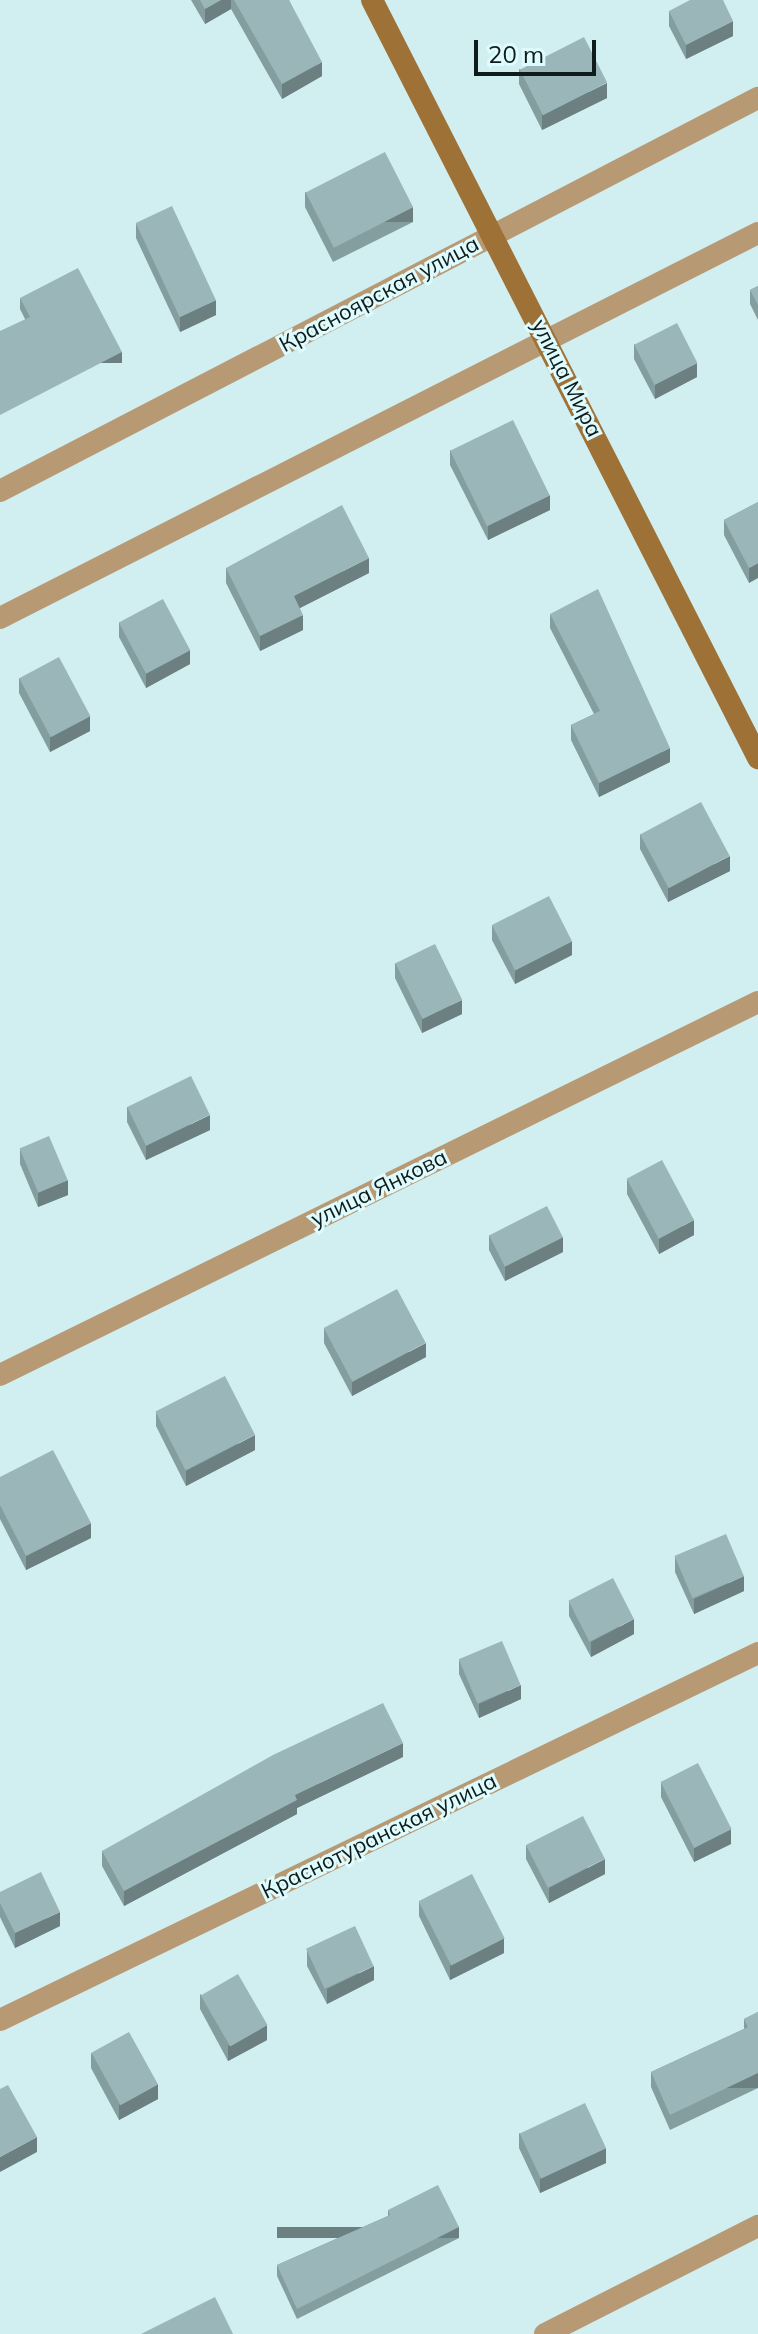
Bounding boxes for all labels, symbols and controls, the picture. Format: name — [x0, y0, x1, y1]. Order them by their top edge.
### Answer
scale bar — [478, 24, 600, 74]
text: 20 m — [488, 39, 544, 69]
street label: Красноярская улица — [275, 230, 483, 358]
street label: улица Мира — [526, 315, 608, 441]
street label: улица Янкова — [306, 1144, 452, 1232]
street label: Краснотуранская улица — [257, 1767, 501, 1905]

